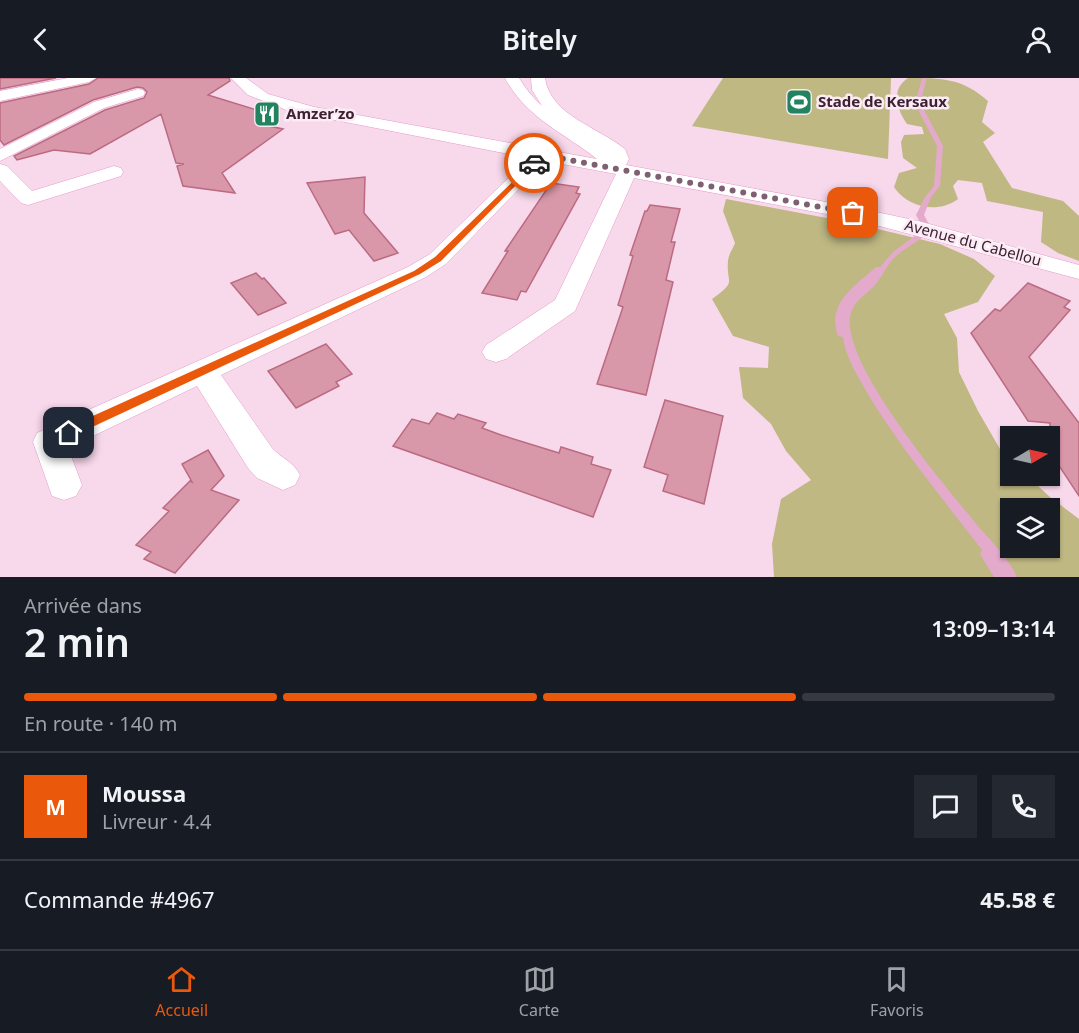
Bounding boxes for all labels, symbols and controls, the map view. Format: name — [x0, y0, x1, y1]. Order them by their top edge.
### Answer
text: Bitely — [502, 21, 577, 58]
icon: back — [24, 23, 57, 56]
icon: person — [1022, 23, 1055, 56]
sports icon: Stade de Kersaux — [784, 87, 814, 117]
place label: Stade de Kersaux — [818, 91, 947, 111]
restaurant icon: Amzer’zo — [252, 99, 282, 129]
place label: Amzer’zo — [286, 103, 355, 123]
courier — [504, 133, 564, 193]
icon: car — [518, 147, 551, 180]
pin — [827, 187, 878, 238]
icon: bag — [836, 196, 869, 229]
street label: Avenue du Cabellou — [903, 214, 1044, 270]
pin — [43, 407, 94, 458]
icon: home — [52, 416, 85, 449]
north arrow — [1000, 426, 1060, 486]
map controls — [1000, 426, 1060, 558]
button: layers — [1000, 498, 1060, 558]
text: Arrivée dans — [24, 592, 142, 619]
text: 13:09–13:14 — [931, 613, 1055, 643]
text: 2 min — [24, 615, 130, 668]
text: En route · 140 m — [24, 710, 177, 737]
button: chat — [914, 775, 977, 838]
button: phone — [992, 775, 1055, 838]
text: Moussa — [102, 778, 186, 808]
text: M — [45, 791, 66, 821]
text: Livreur · 4.4 — [102, 808, 212, 835]
text: Commande #4967 — [24, 884, 215, 914]
text: 45.58 € — [980, 884, 1055, 914]
tab: Accueil — [155, 963, 208, 1021]
tab: Carte — [519, 963, 559, 1021]
tab: Favoris — [870, 963, 924, 1021]

